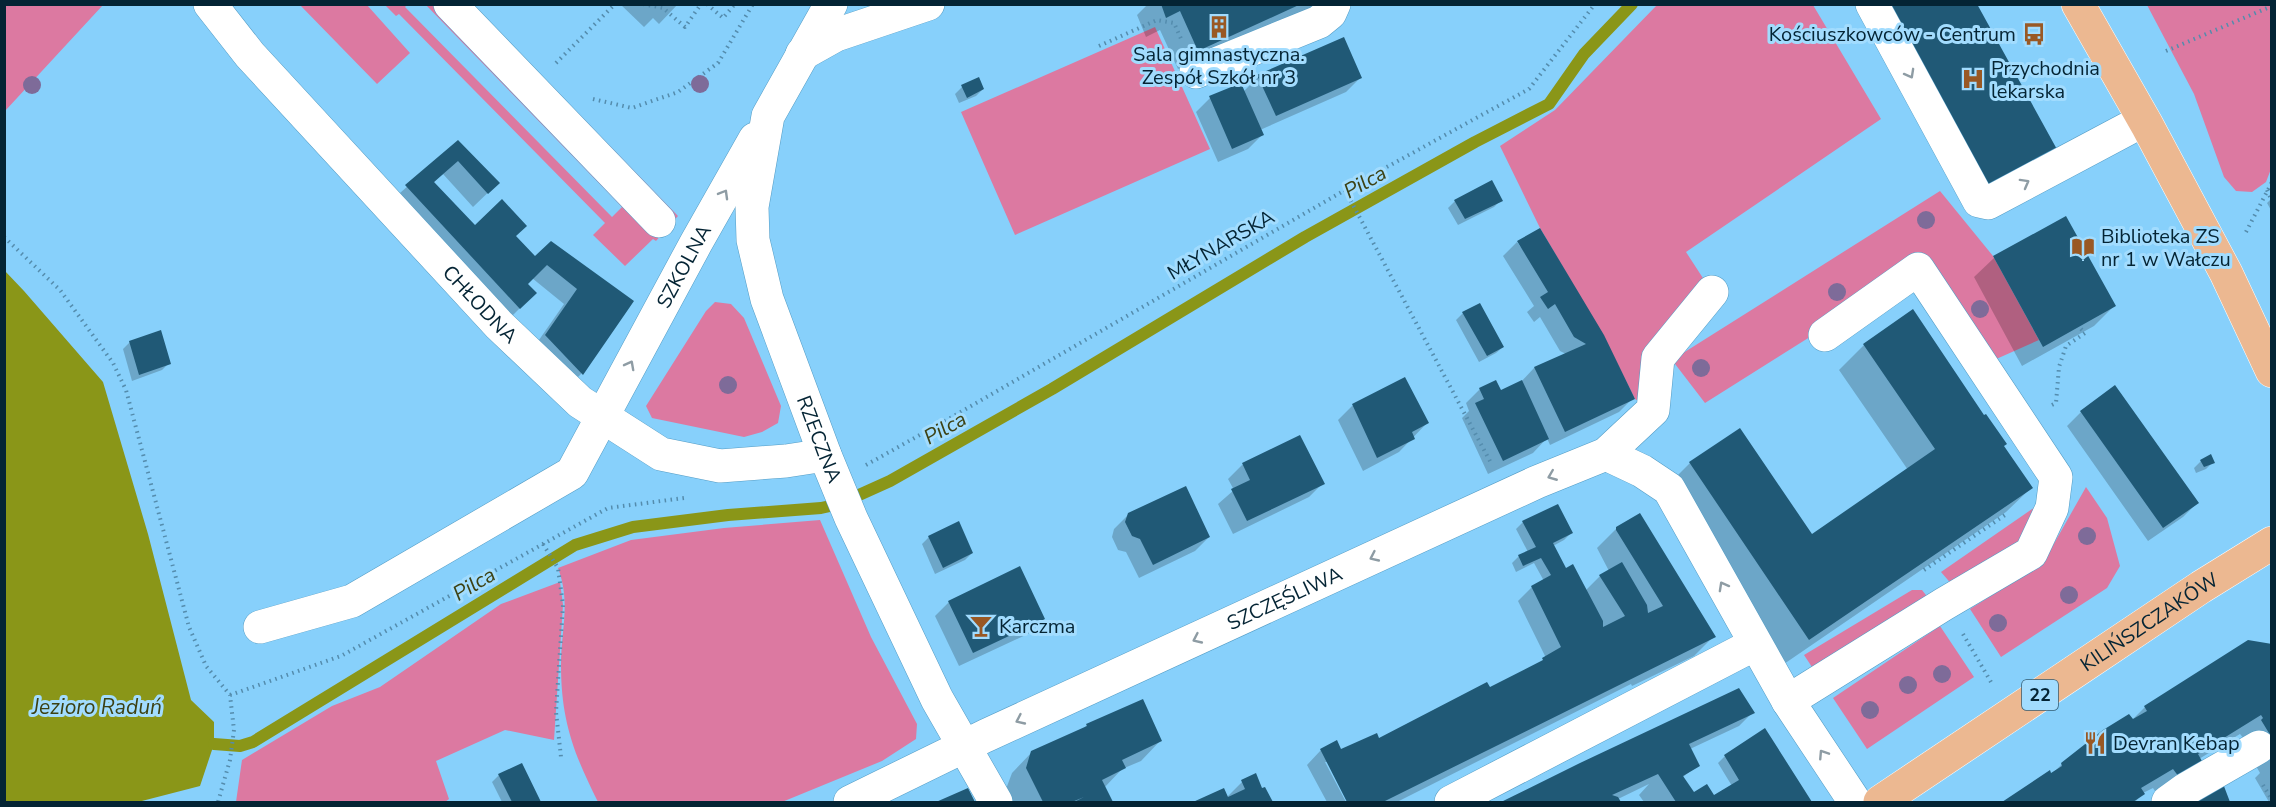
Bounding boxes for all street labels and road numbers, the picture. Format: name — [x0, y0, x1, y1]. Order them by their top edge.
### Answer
street label: MŁYNARSKA — [1163, 203, 1280, 287]
street label: SZKOLNA — [650, 219, 717, 313]
street label: CHŁODNA — [437, 259, 524, 350]
street label: RZECZNA — [791, 392, 849, 487]
street label: SZCZĘŚLIWA — [1223, 560, 1347, 636]
street label: KILIŃSZCZAKÓW — [2075, 566, 2223, 678]
road number: 22 — [2022, 680, 2058, 710]

